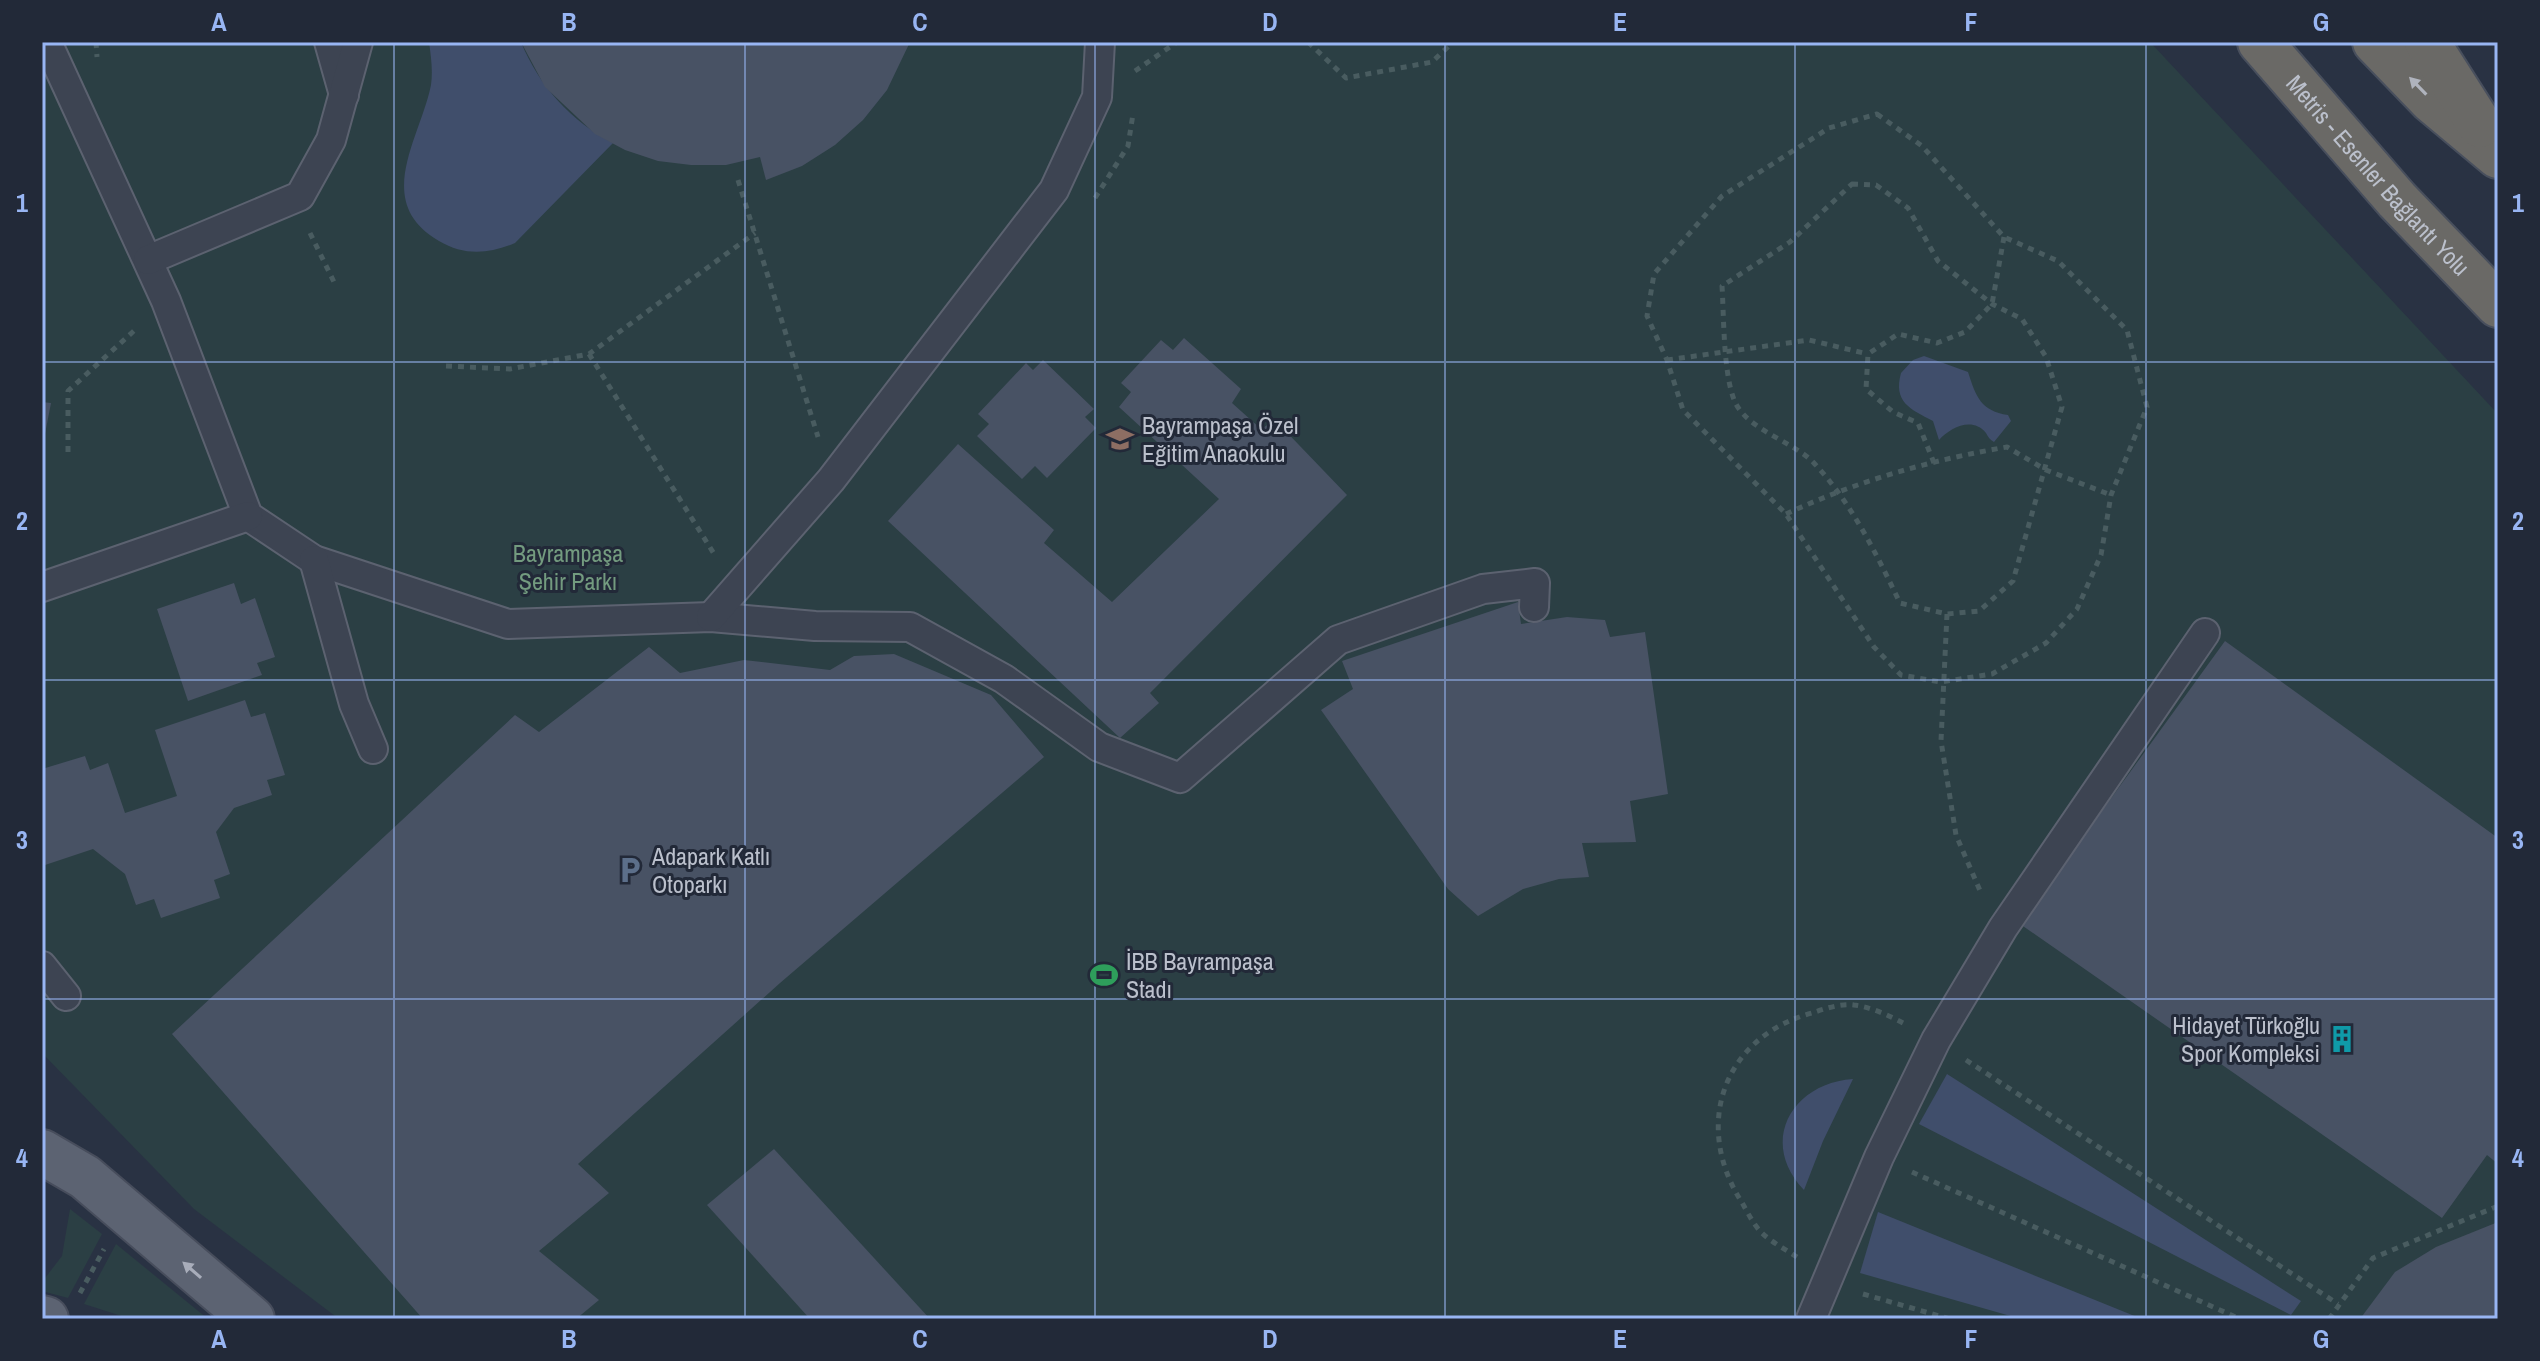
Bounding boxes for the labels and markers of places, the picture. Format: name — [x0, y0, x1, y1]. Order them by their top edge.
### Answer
place label: Bayrampaşa Özel Eğitim Anaokulu — [1142, 409, 1298, 469]
school or university icon: Bayrampaşa Özel Eğitim Anaokulu — [1105, 424, 1135, 454]
place label: Adapark Katlı Otoparkı — [651, 840, 770, 900]
parking icon: Adapark Katlı Otoparkı — [615, 855, 645, 885]
place label: İBB Bayrampaşa Stadı — [1126, 945, 1274, 1005]
sports icon: İBB Bayrampaşa Stadı — [1089, 960, 1119, 990]
place label: Hidayet Türkoğlu Spor Kompleksi — [2172, 1009, 2320, 1069]
building icon: Hidayet Türkoğlu Spor Kompleksi — [2327, 1024, 2357, 1054]

